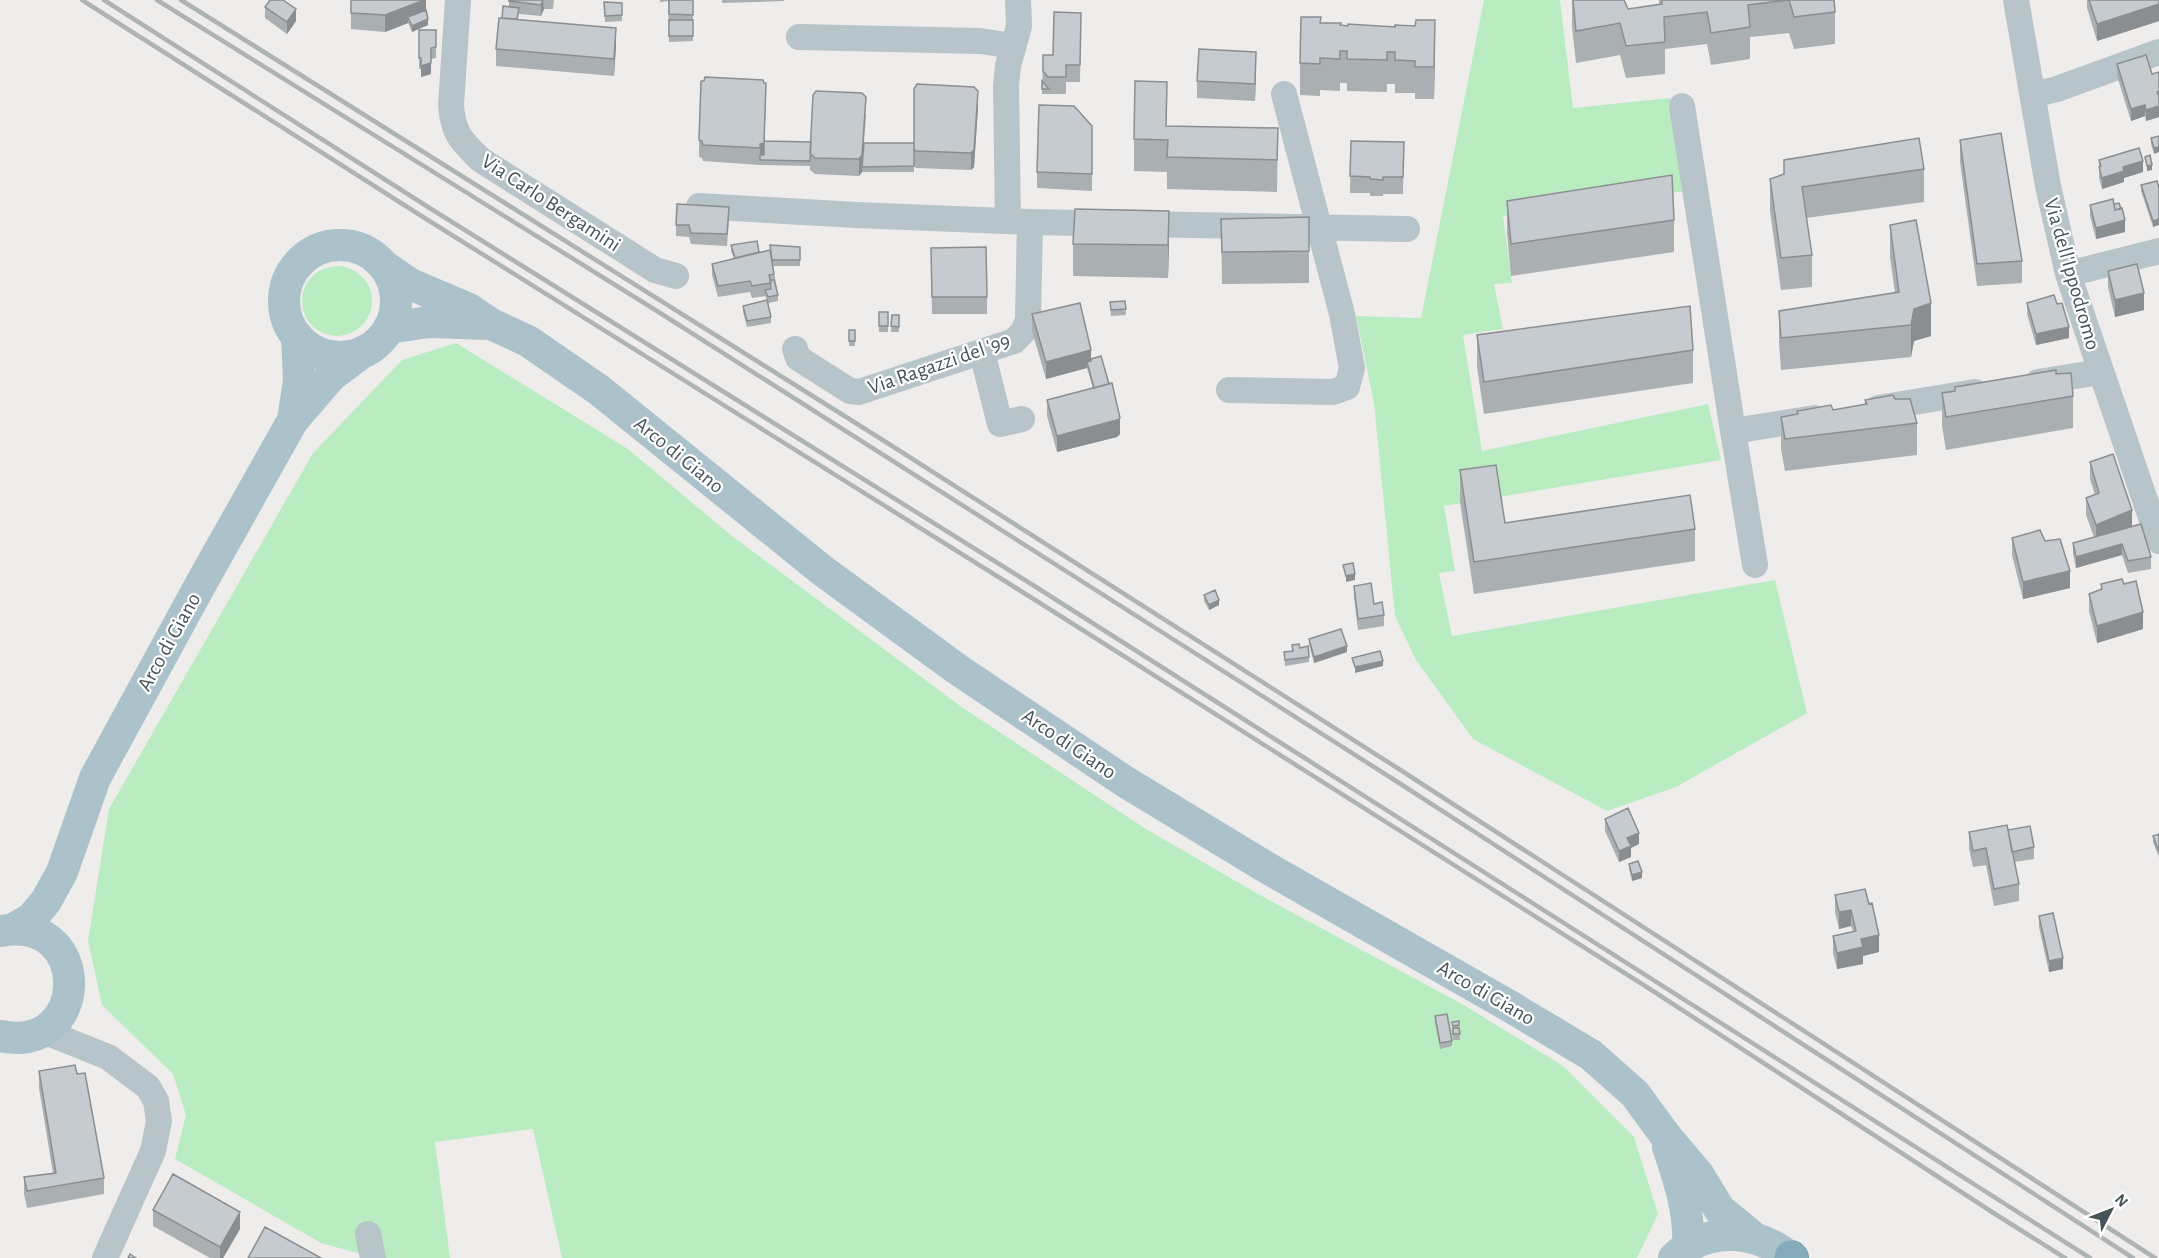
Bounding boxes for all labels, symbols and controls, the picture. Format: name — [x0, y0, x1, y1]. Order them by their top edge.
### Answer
street label: Via Carlo Bergamini — [478, 150, 624, 256]
street label: Via dell'Ippodromo — [2040, 196, 2104, 352]
street label: Via Ragazzi del '99 — [865, 330, 1013, 398]
street label: Arco di Giano — [630, 413, 728, 497]
street label: Arco di Giano — [134, 590, 204, 694]
street label: Arco di Giano — [1018, 705, 1120, 783]
street label: Arco di Giano — [1434, 957, 1538, 1029]
north arrow — [2081, 1180, 2141, 1240]
text: N — [2112, 1191, 2131, 1210]

